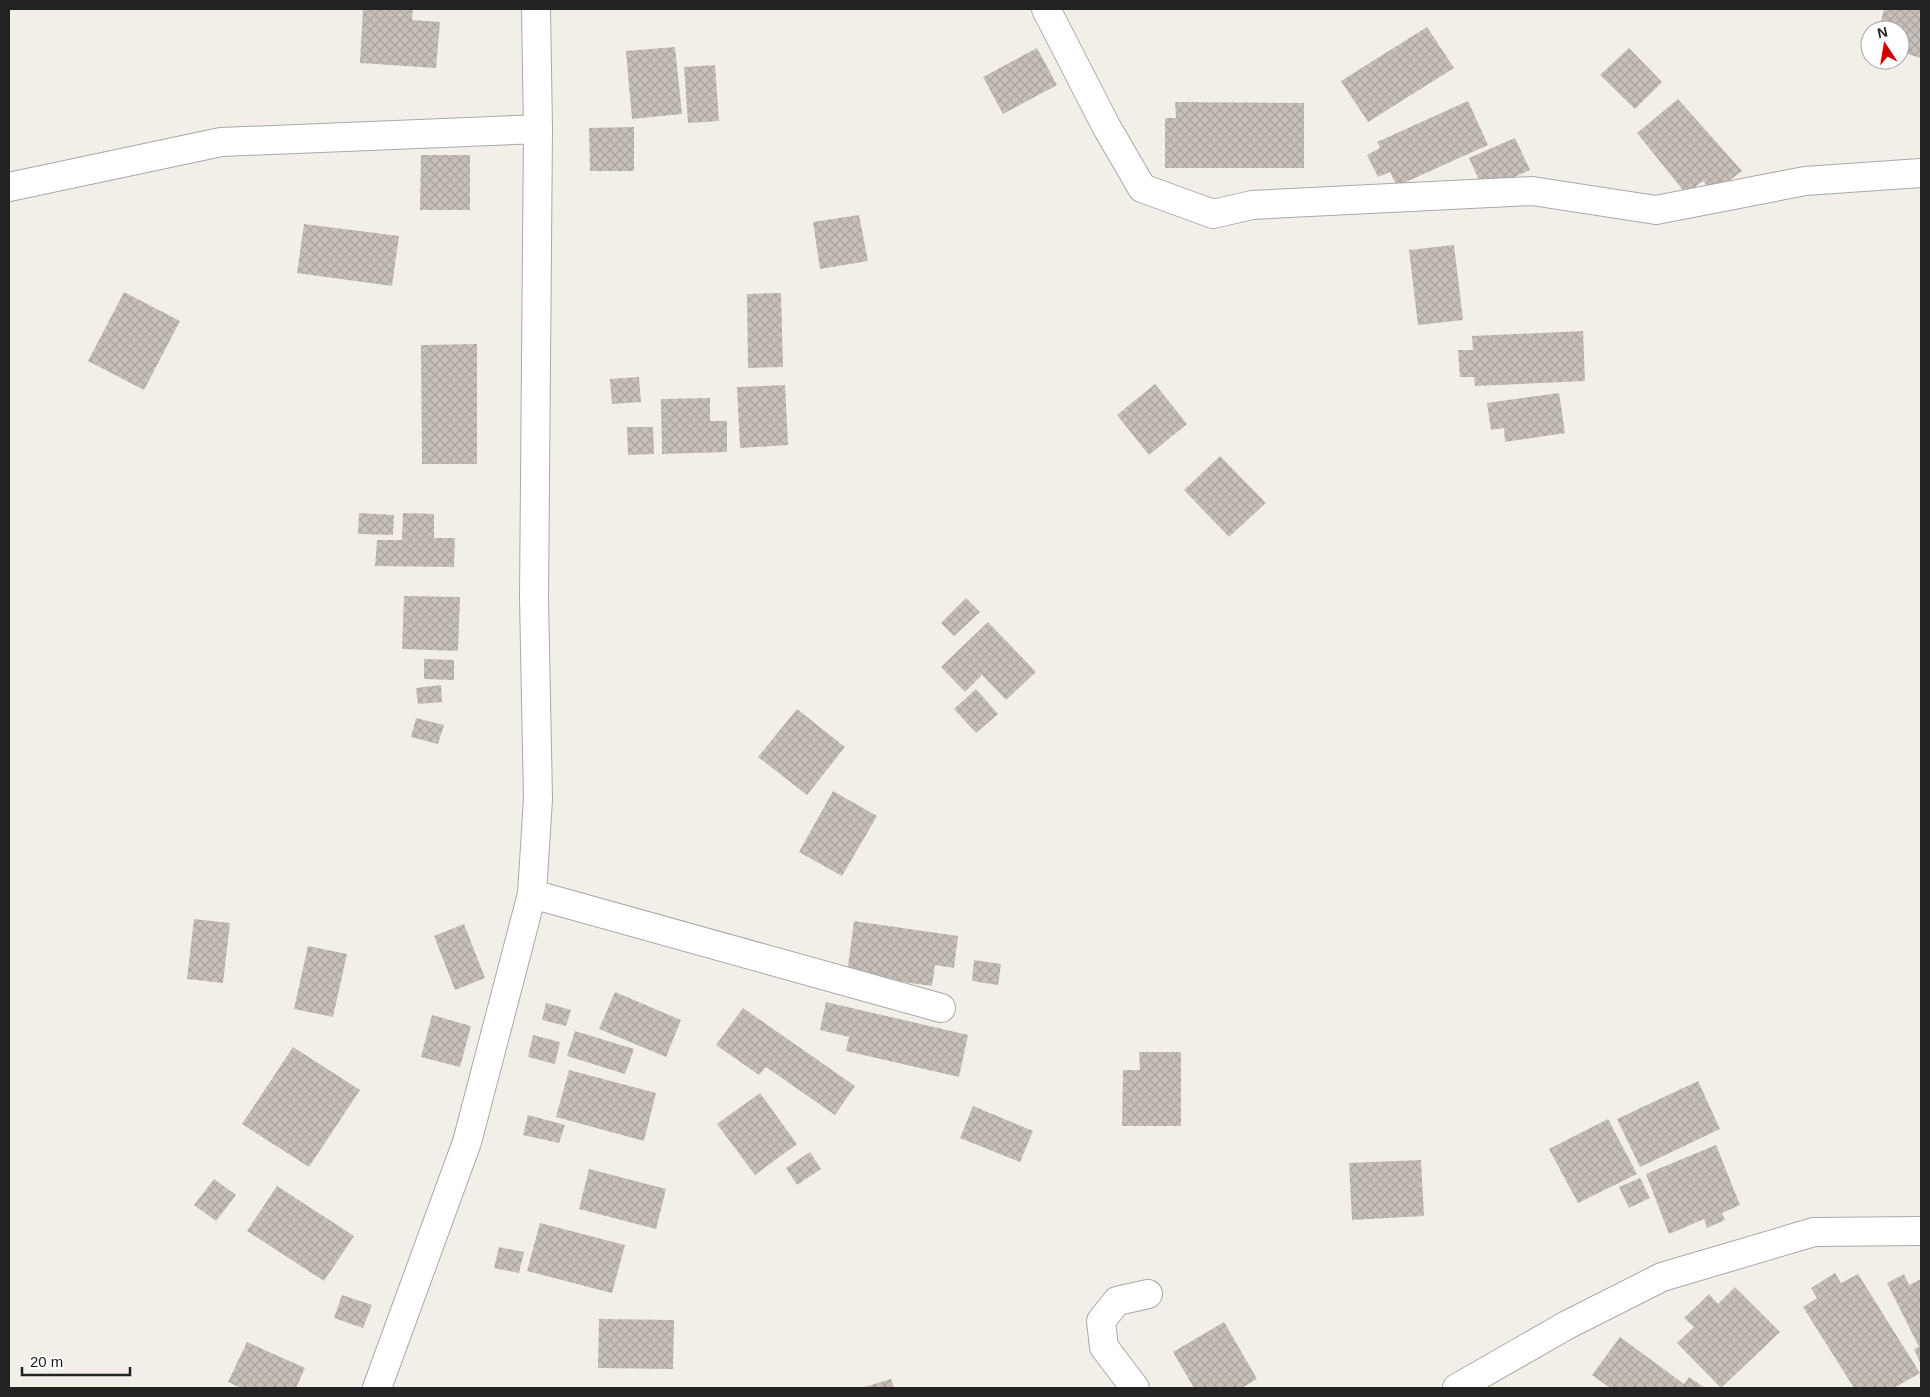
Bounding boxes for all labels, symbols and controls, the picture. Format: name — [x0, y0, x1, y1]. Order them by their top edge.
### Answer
north arrow — [1860, 20, 1910, 70]
text: N — [1876, 23, 1889, 41]
scale bar — [22, 1344, 130, 1376]
text: 20 m — [30, 1353, 63, 1370]

